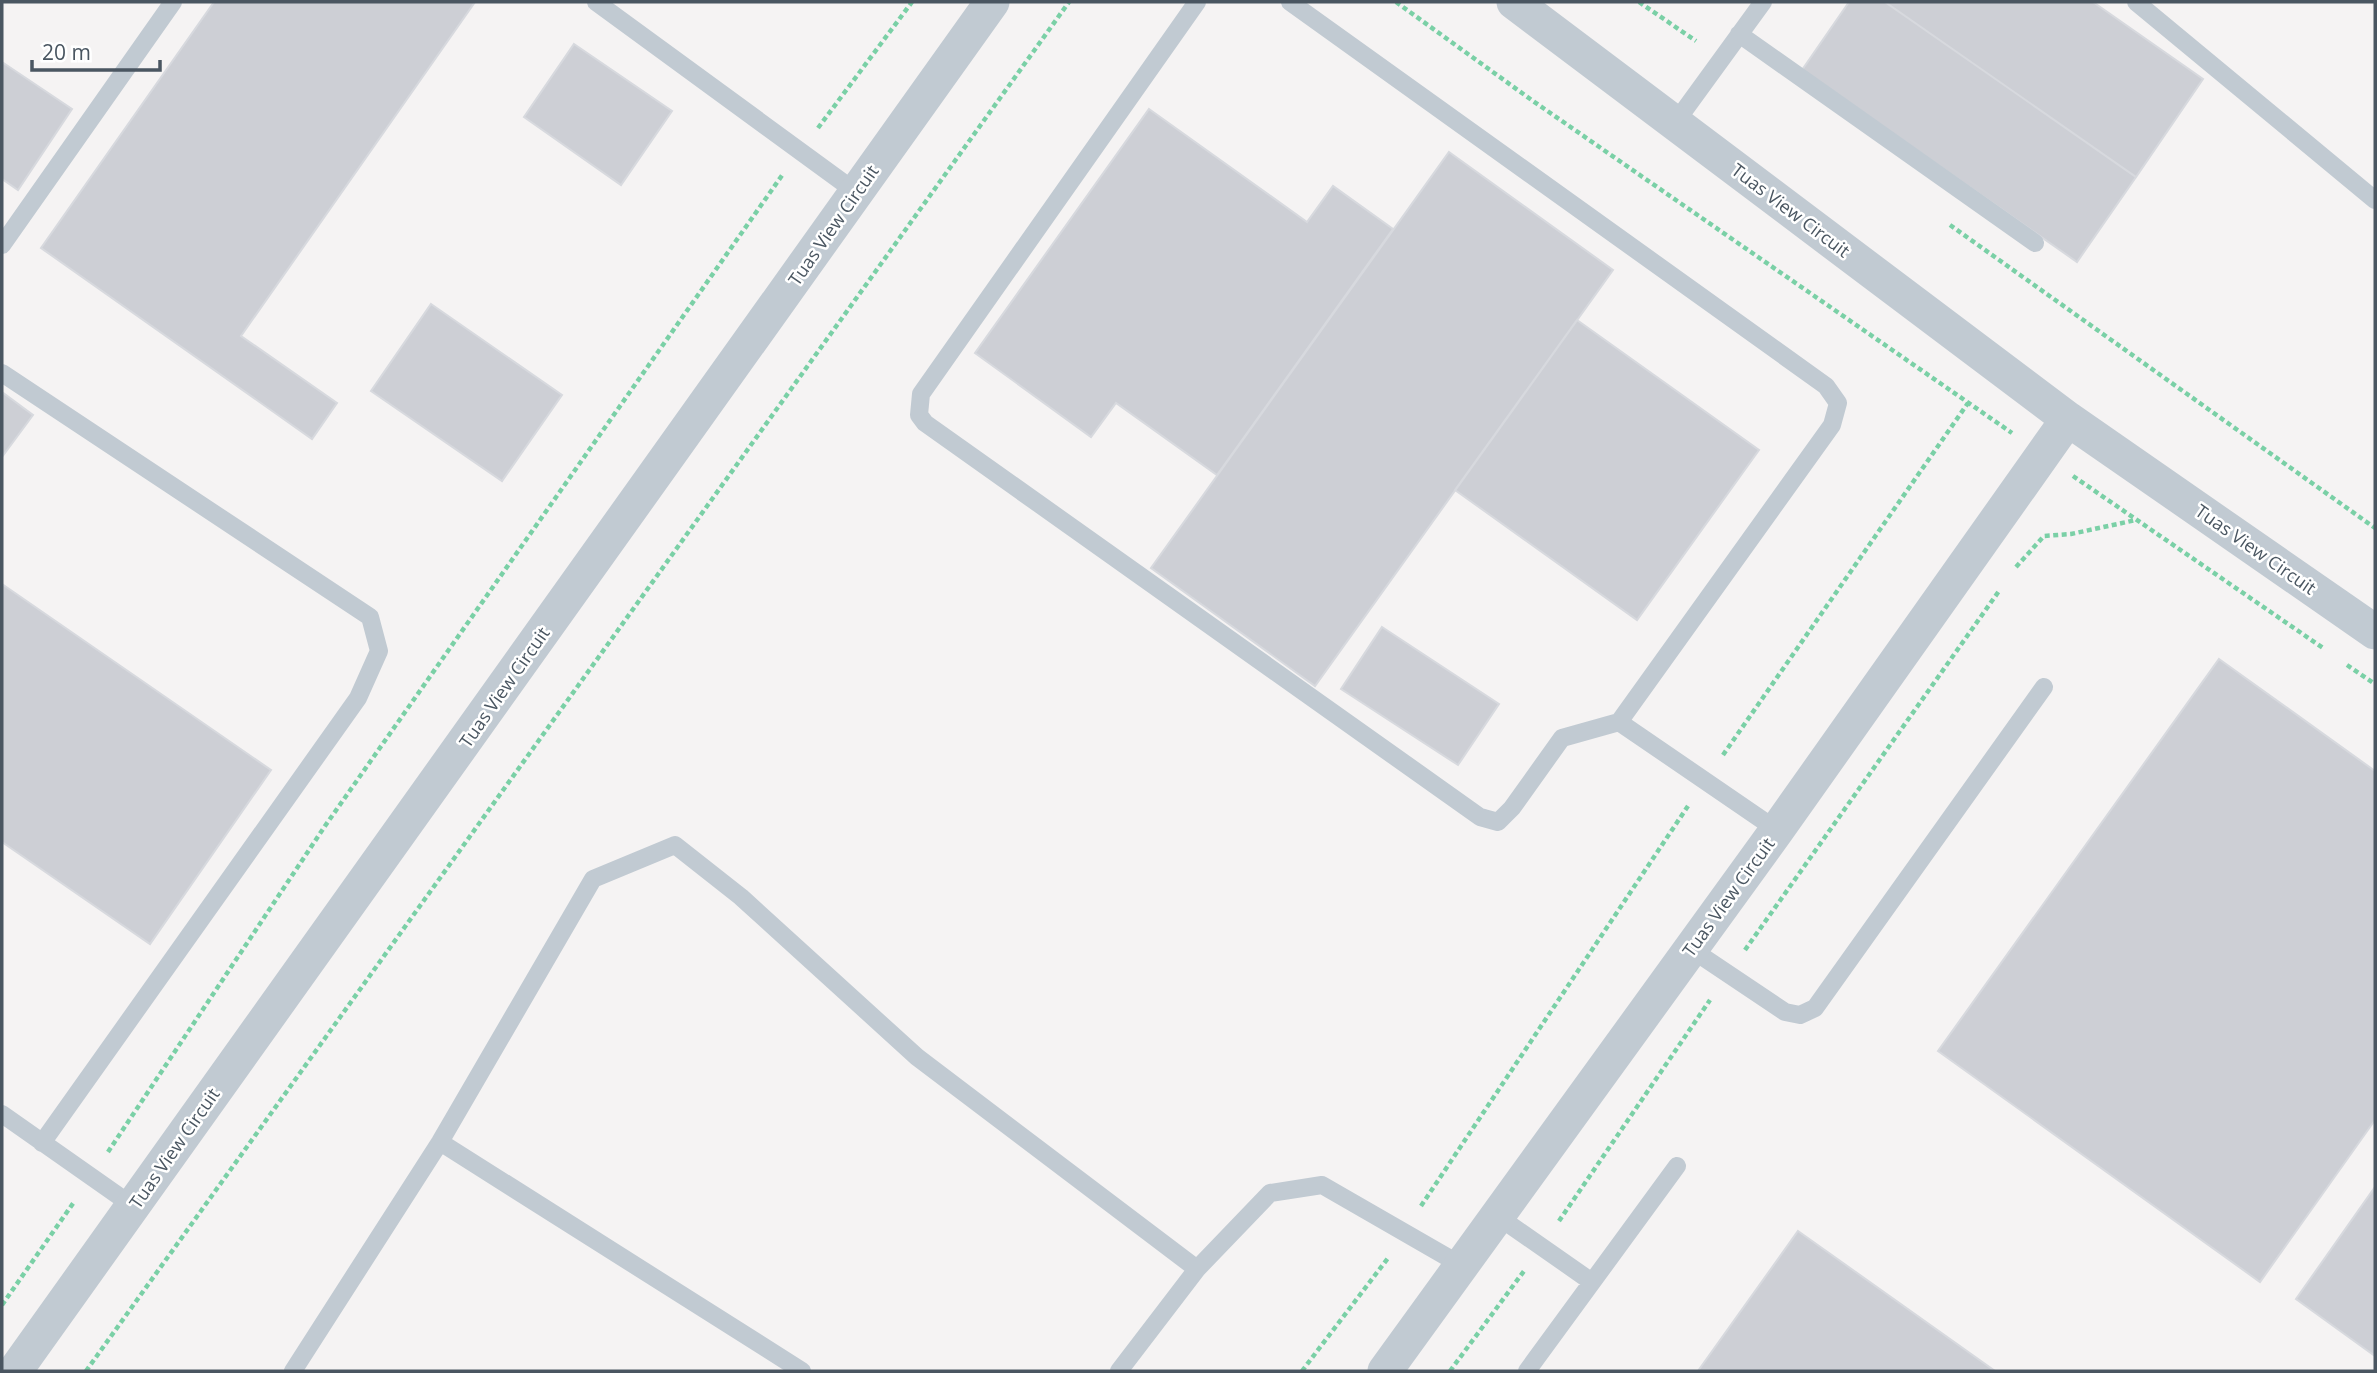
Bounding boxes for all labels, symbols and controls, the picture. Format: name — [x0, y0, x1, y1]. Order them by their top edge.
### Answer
scale bar — [32, 28, 159, 72]
text: 20 m — [42, 38, 91, 66]
street label: Tuas View Circuit — [1727, 158, 1855, 262]
street label: Tuas View Circuit — [782, 160, 884, 290]
street label: Tuas View Circuit — [2191, 498, 2321, 600]
street label: Tuas View Circuit — [453, 622, 555, 752]
street label: Tuas View Circuit — [1677, 832, 1779, 962]
street label: Tuas View Circuit — [123, 1083, 225, 1213]

